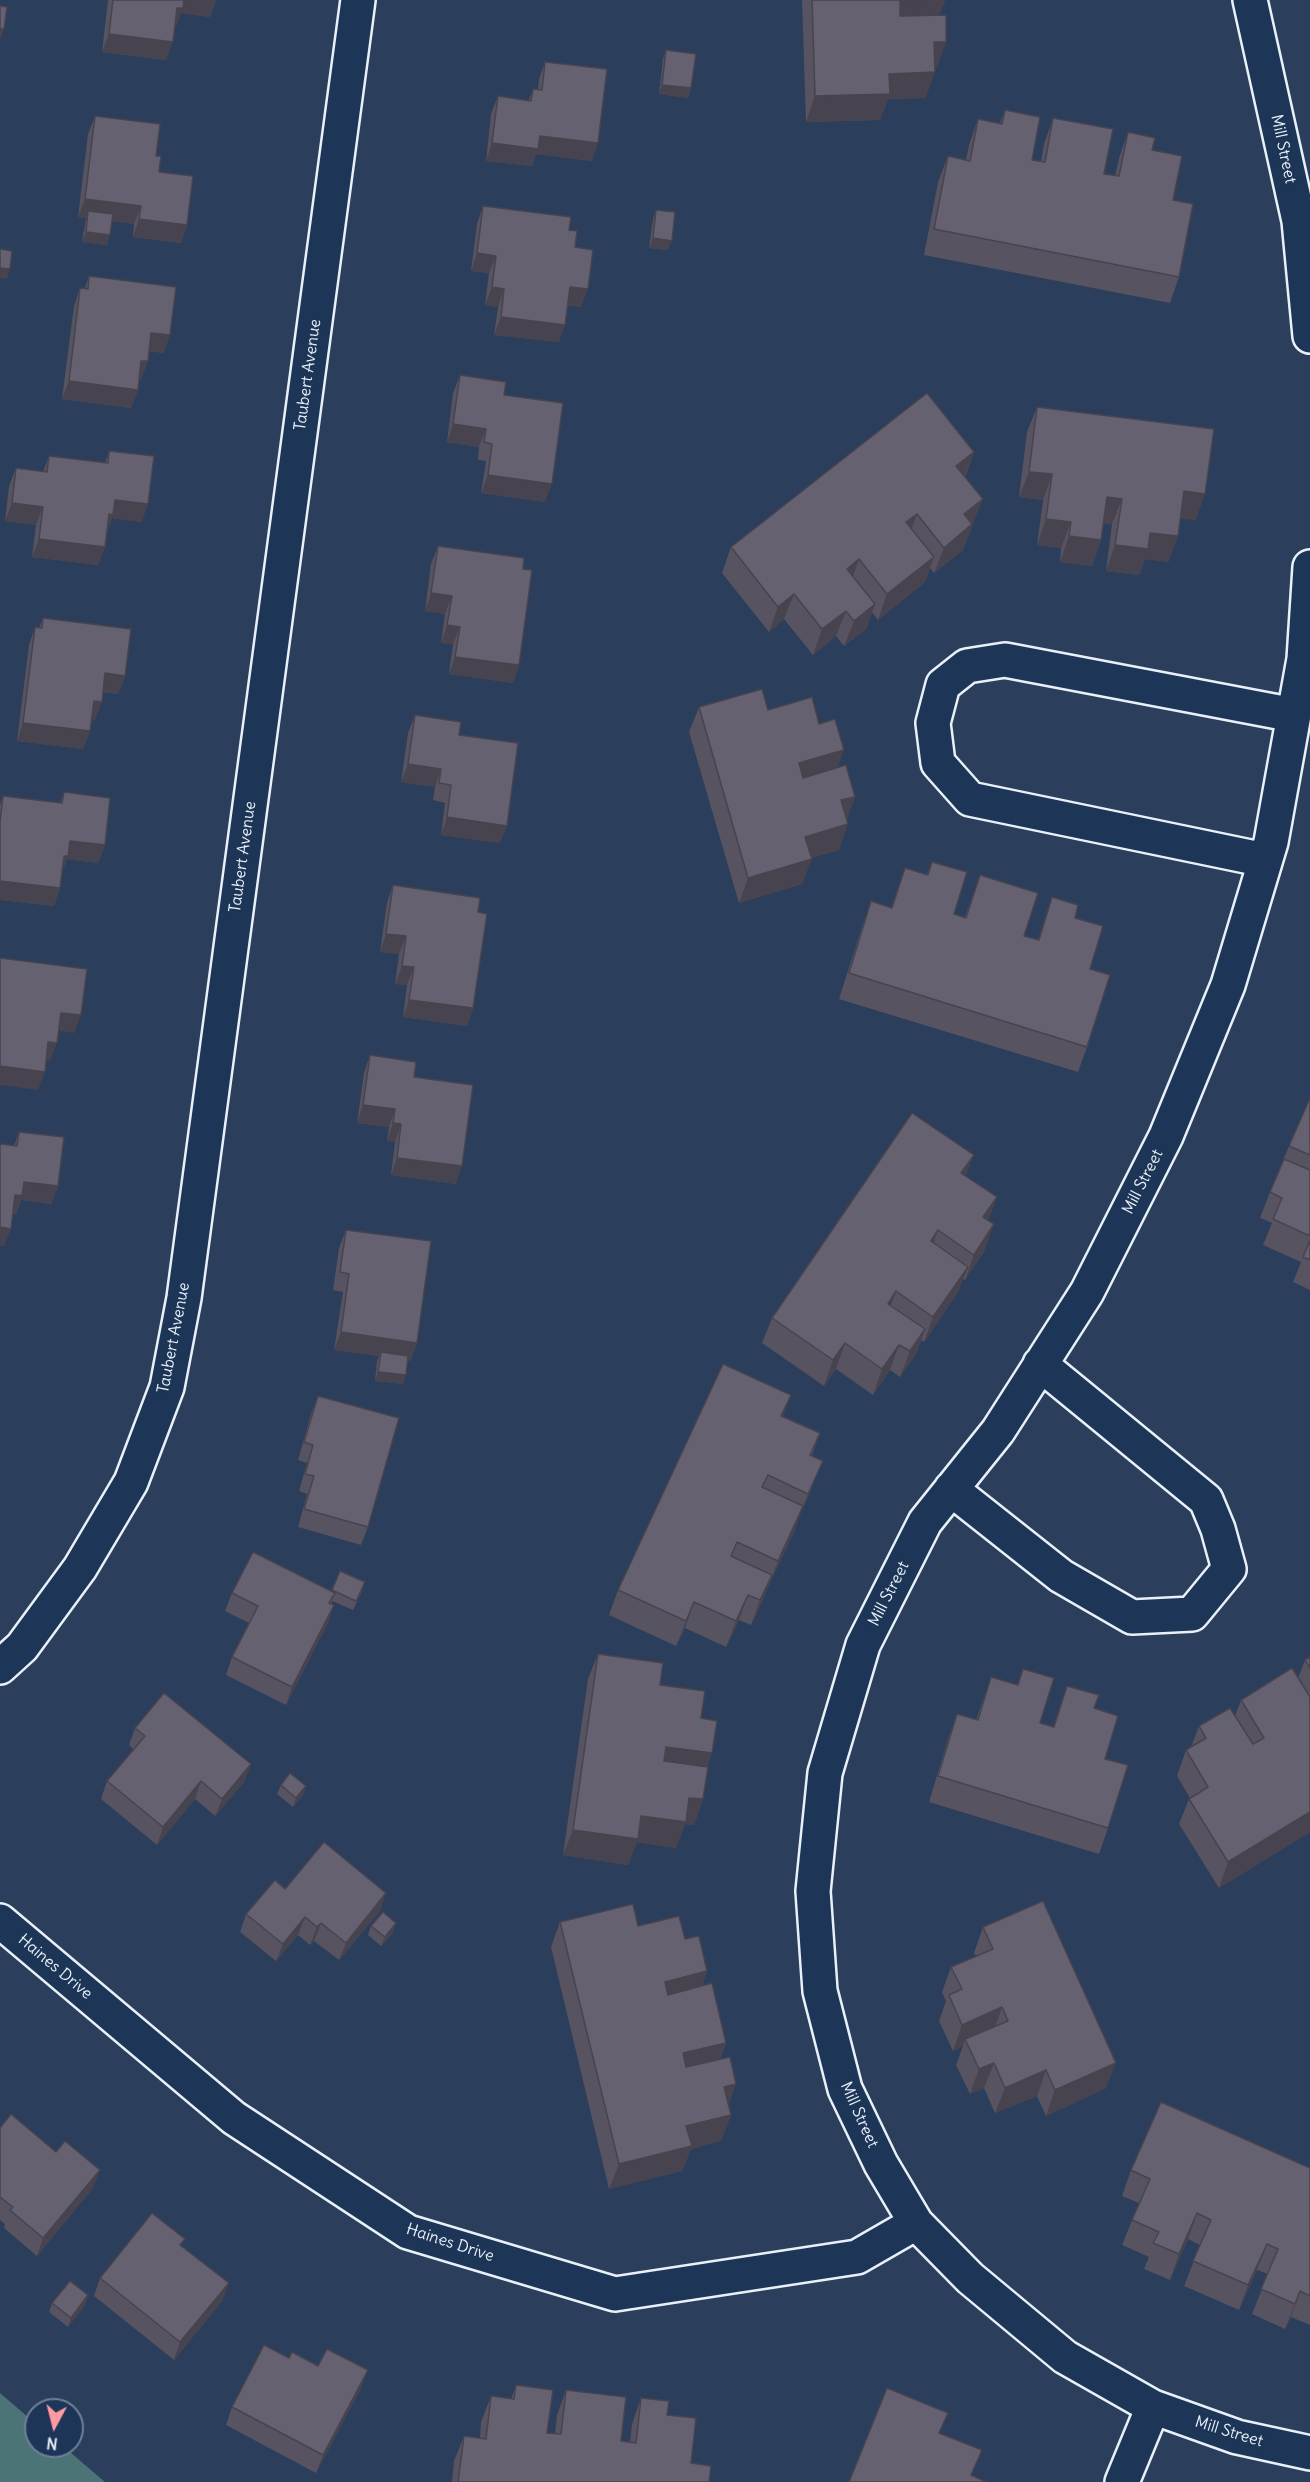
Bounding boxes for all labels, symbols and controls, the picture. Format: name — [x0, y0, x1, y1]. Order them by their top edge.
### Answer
street label: Mill Street — [1266, 113, 1300, 185]
street label: Taubert Avenue — [291, 318, 325, 432]
street label: Taubert Avenue — [226, 800, 260, 914]
street label: Mill Street — [1119, 1146, 1167, 1218]
street label: Taubert Avenue — [154, 1281, 194, 1395]
street label: Mill Street — [865, 1558, 913, 1630]
street label: Haines Drive — [14, 1930, 96, 2004]
street label: Mill Street — [836, 2079, 882, 2151]
street label: Haines Drive — [404, 2220, 496, 2266]
north arrow — [24, 2398, 84, 2458]
street label: Mill Street — [1193, 2413, 1265, 2451]
text: N — [45, 2433, 59, 2454]

